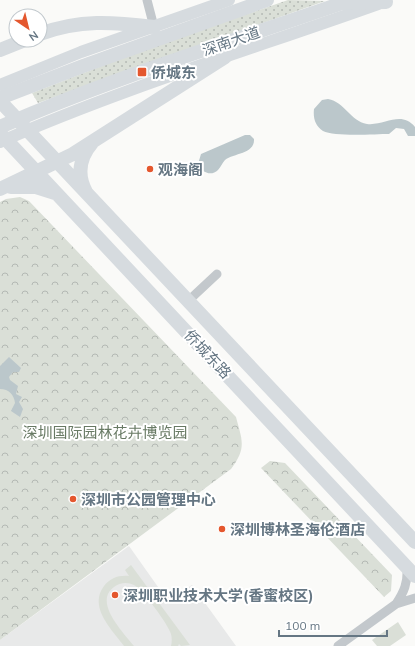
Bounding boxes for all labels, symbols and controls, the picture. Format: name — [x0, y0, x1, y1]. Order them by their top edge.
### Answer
north arrow — [8, 8, 48, 48]
street label: 深南大道 — [200, 22, 262, 60]
text: N — [26, 28, 41, 44]
place label: 侨城东 — [151, 63, 196, 82]
marker: 侨城东 — [136, 66, 148, 78]
place label: 观海阁 — [158, 160, 203, 179]
marker: 观海阁 — [145, 164, 155, 174]
street label: 侨城东路 — [181, 326, 235, 382]
park label: 深圳国际园林花卉博览园 — [22, 423, 188, 442]
place label: 深圳市公园管理中心 — [81, 490, 216, 509]
marker: 深圳市公园管理中心 — [68, 494, 78, 504]
place label: 深圳博林圣海伦酒店 — [230, 520, 365, 539]
marker: 深圳博林圣海伦酒店 — [217, 524, 227, 534]
place label: 深圳职业技术大学(香蜜校区) — [123, 586, 314, 605]
marker: 深圳职业技术大学(香蜜校区) — [110, 590, 120, 600]
scale bar — [279, 612, 387, 638]
text: 100 m — [285, 618, 320, 633]

